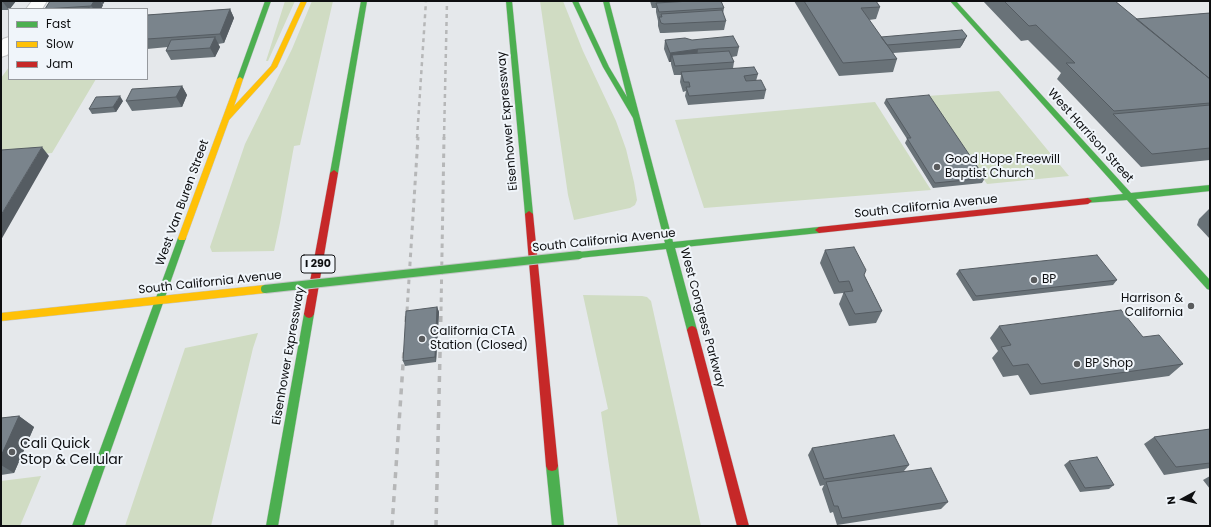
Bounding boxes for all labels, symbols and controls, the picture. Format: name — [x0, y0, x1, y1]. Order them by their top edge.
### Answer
legend — [8, 8, 148, 80]
text: Fast — [46, 15, 71, 32]
text: Slow — [46, 35, 74, 52]
street label: Eisenhower Expressway — [495, 51, 521, 191]
text: Jam — [46, 55, 73, 72]
street label: West Harrison Street — [1044, 86, 1136, 186]
street label: West Van Buren Street — [153, 138, 213, 268]
place label: Good Hope Freewill Baptist Church — [945, 153, 1060, 181]
marker: Good Hope Freewill Baptist Church — [932, 162, 942, 172]
street label: South California Avenue — [854, 192, 998, 222]
street label: South California Avenue — [532, 226, 676, 256]
street label: West Congress Parkway — [676, 247, 728, 389]
road number: I 290 — [301, 255, 335, 273]
street label: South California Avenue — [138, 268, 282, 298]
place label: BP — [1042, 273, 1056, 287]
marker: BP — [1029, 275, 1039, 285]
street label: Eisenhower Expressway — [270, 286, 308, 426]
place label: Harrison & California — [1121, 292, 1183, 320]
marker: Harrison & California — [1186, 301, 1196, 311]
place label: California CTA Station (Closed) — [430, 325, 528, 353]
marker: California CTA Station (Closed) — [417, 334, 427, 344]
place label: BP Shop — [1085, 357, 1133, 371]
marker: BP Shop — [1072, 359, 1082, 369]
place label: Cali Quick Stop & Cellular — [20, 436, 123, 468]
marker: Cali Quick Stop & Cellular — [7, 447, 17, 457]
north arrow — [1163, 479, 1203, 519]
text: N — [1163, 495, 1180, 506]

